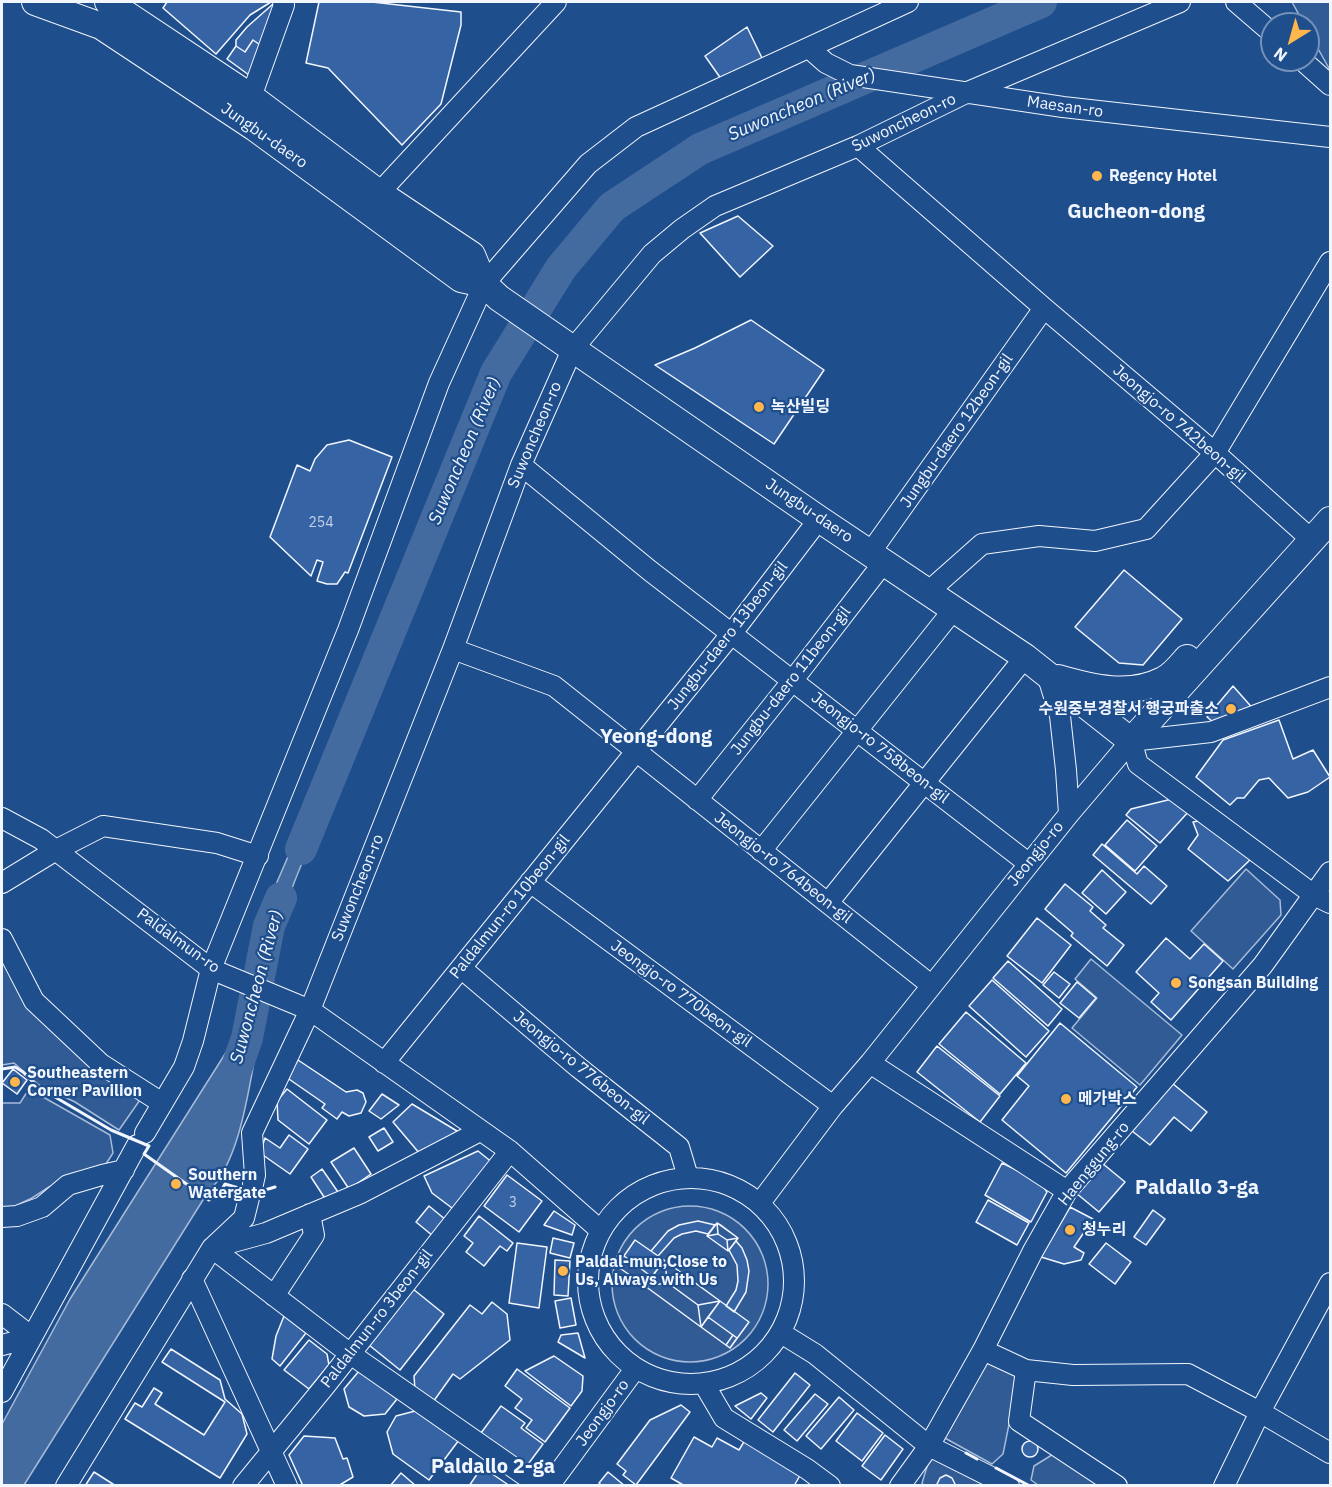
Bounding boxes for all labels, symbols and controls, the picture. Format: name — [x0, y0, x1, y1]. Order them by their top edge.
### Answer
north arrow — [1260, 12, 1320, 72]
text: N — [1270, 43, 1291, 66]
water label: Suwoncheon (River) — [725, 64, 879, 146]
street label: Suwoncheon-ro — [849, 89, 959, 157]
street label: Maesan-ro — [1026, 92, 1104, 122]
street label: Jungbu-daero — [217, 99, 311, 173]
place label: Regency Hotel — [1109, 166, 1217, 186]
marker: Regency Hotel — [1090, 169, 1104, 183]
district label: Gucheon-dong — [1067, 200, 1205, 224]
street label: Jungbu-daero 12beon-gil — [897, 350, 1017, 512]
street label: Jeongjo-ro 742beon-gil — [1109, 361, 1249, 487]
water label: Suwoncheon (River) — [424, 374, 506, 528]
street label: Suwoncheon-ro — [504, 379, 566, 491]
place label: 녹산빌딩 — [771, 397, 830, 417]
marker: 녹산빌딩 — [752, 400, 766, 414]
street label: Jungbu-daero — [762, 475, 856, 547]
house number: 254 — [308, 515, 334, 531]
street label: Jungbu-daero 13beon-gil — [664, 558, 792, 714]
street label: Jungbu-daero 11beon-gil — [727, 603, 855, 759]
street label: Jeongjo-ro 758beon-gil — [807, 688, 953, 808]
place label: 수원중부경찰서 행궁파출소 — [1039, 699, 1219, 719]
marker: 수원중부경찰서 행궁파출소 — [1224, 702, 1238, 716]
district label: Yeong-dong — [600, 725, 712, 749]
street label: Jeongjo-ro 764beon-gil — [710, 808, 856, 928]
street label: Jeongjo-ro — [1004, 818, 1068, 890]
street label: Paldalmun-ro 10beon-gil — [446, 831, 574, 983]
street label: Suwoncheon-ro — [328, 832, 388, 944]
street label: Paldalmun-ro — [133, 904, 223, 978]
water label: Suwoncheon (River) — [226, 908, 288, 1066]
street label: Jeongjo-ro 770beon-gil — [607, 936, 755, 1052]
place label: Songsan Building — [1188, 973, 1318, 993]
marker: Songsan Building — [1169, 976, 1183, 990]
street label: Jeongjo-ro 776beon-gil — [509, 1007, 653, 1129]
place label: Southeastern Corner Pavilion — [27, 1063, 142, 1101]
marker: Southeastern Corner Pavilion — [8, 1075, 22, 1089]
place label: 메가박스 — [1078, 1089, 1137, 1109]
marker: 메가박스 — [1059, 1092, 1073, 1106]
street label: Haenggung-ro — [1054, 1118, 1134, 1210]
place label: Southern Watergate — [188, 1165, 266, 1203]
district label: Paldallo 3-ga — [1135, 1176, 1259, 1200]
marker: Southern Watergate — [169, 1177, 183, 1191]
house number: 3 — [509, 1195, 517, 1211]
place label: 청누리 — [1082, 1220, 1126, 1240]
marker: 청누리 — [1063, 1223, 1077, 1237]
street label: Paldalmun-ro 3beon-gil — [317, 1246, 437, 1392]
place label: Paldal-mun,Close to Us, Always with Us — [575, 1252, 727, 1290]
marker: Paldal-mun,Close to Us, Always with Us — [556, 1264, 570, 1278]
street label: Jeongjo-ro — [572, 1376, 634, 1450]
district label: Paldallo 2-ga — [431, 1455, 555, 1479]

